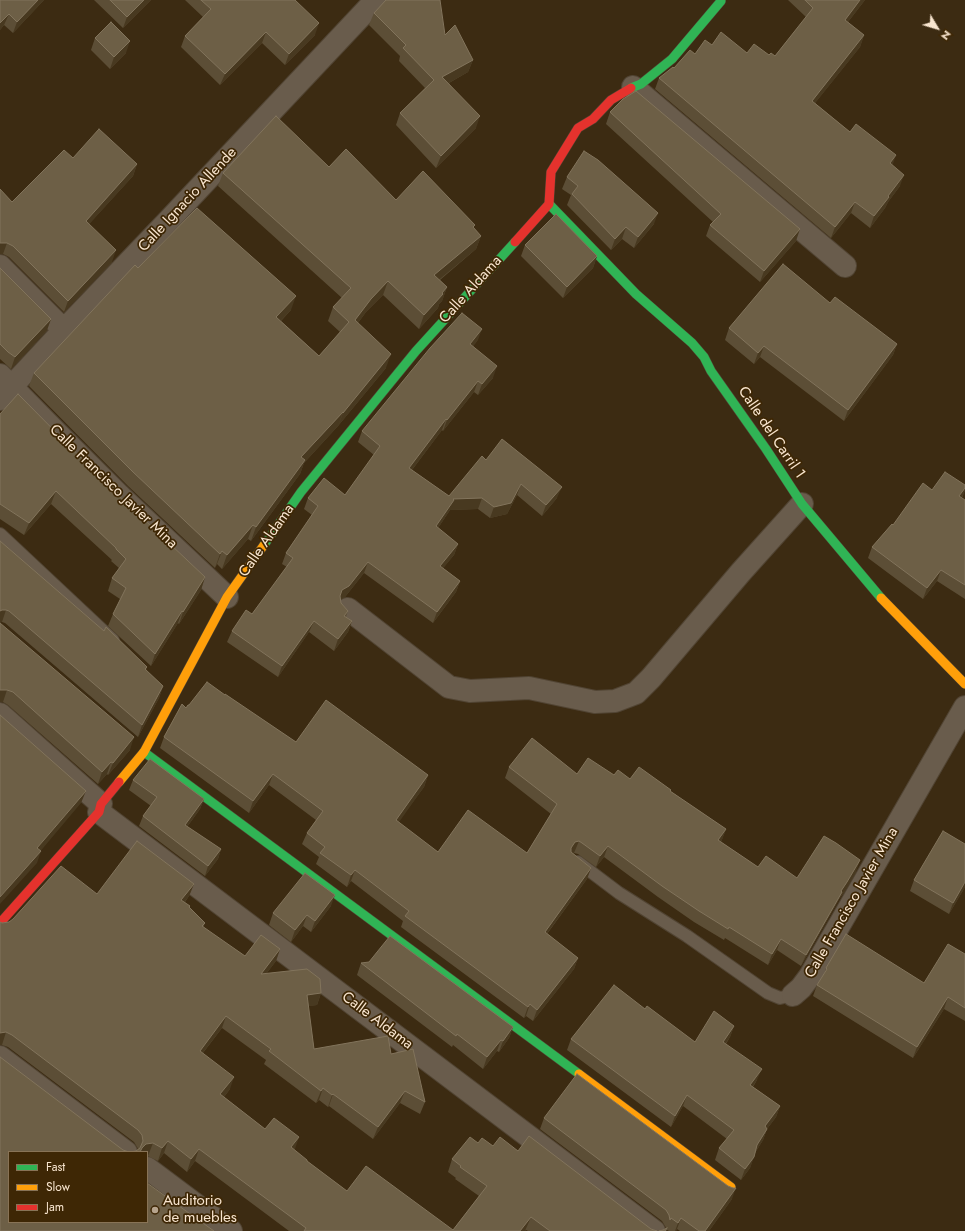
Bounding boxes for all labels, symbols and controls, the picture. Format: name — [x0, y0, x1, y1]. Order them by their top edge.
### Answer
north arrow — [917, 8, 957, 48]
text: N — [937, 27, 955, 44]
street label: Calle Ignacio Allende — [135, 144, 241, 256]
street label: Calle Aldama — [436, 253, 506, 327]
street label: Calle del Carril 1 — [734, 384, 808, 482]
street label: Calle Francisco Javier Mina — [45, 421, 181, 553]
street label: Calle Aldama — [235, 501, 299, 581]
street label: Calle Francisco Javier Mina — [802, 825, 902, 981]
street label: Calle Aldama — [338, 988, 416, 1054]
legend — [8, 1151, 148, 1223]
text: Fast — [46, 1158, 65, 1176]
text: Slow — [46, 1178, 70, 1196]
place label: Auditorio de muebles — [163, 1192, 237, 1227]
text: Jam — [46, 1198, 64, 1216]
marker: Auditorio de muebles — [150, 1205, 160, 1215]

